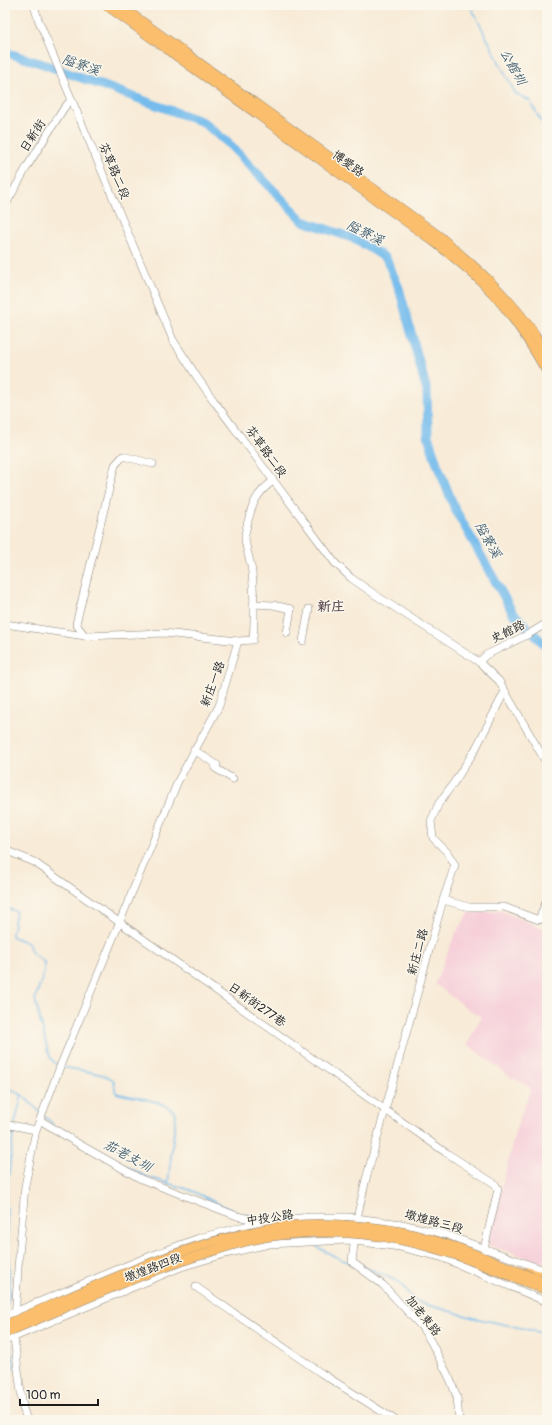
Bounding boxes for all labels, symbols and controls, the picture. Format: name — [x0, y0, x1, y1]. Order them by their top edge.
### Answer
water label: 公館圳 — [497, 46, 530, 90]
water label: 隘寮溪 — [60, 51, 103, 79]
street label: 日新街 — [17, 117, 49, 155]
street label: 芬草路二段 — [95, 140, 133, 202]
street label: 博愛路 — [329, 147, 367, 181]
water label: 隘寮溪 — [344, 217, 387, 249]
street label: 芬草路二段 — [242, 423, 290, 481]
water label: 隘寮溪 — [472, 519, 505, 562]
district label: 新庄 — [317, 598, 345, 615]
street label: 史館路 — [489, 617, 527, 647]
street label: 新庄一路 — [198, 659, 228, 709]
street label: 新庄二路 — [405, 927, 431, 977]
street label: 日新街277巷 — [225, 980, 289, 1030]
water label: 茄荖支圳 — [101, 1137, 156, 1176]
street label: 中投公路 — [245, 1207, 295, 1229]
street label: 墩煌路三段 — [403, 1207, 465, 1237]
street label: 墩煌路四段 — [122, 1250, 184, 1286]
street label: 加老東路 — [402, 1292, 444, 1340]
scale bar — [20, 1381, 98, 1407]
text: 100 m — [26, 1388, 61, 1403]

